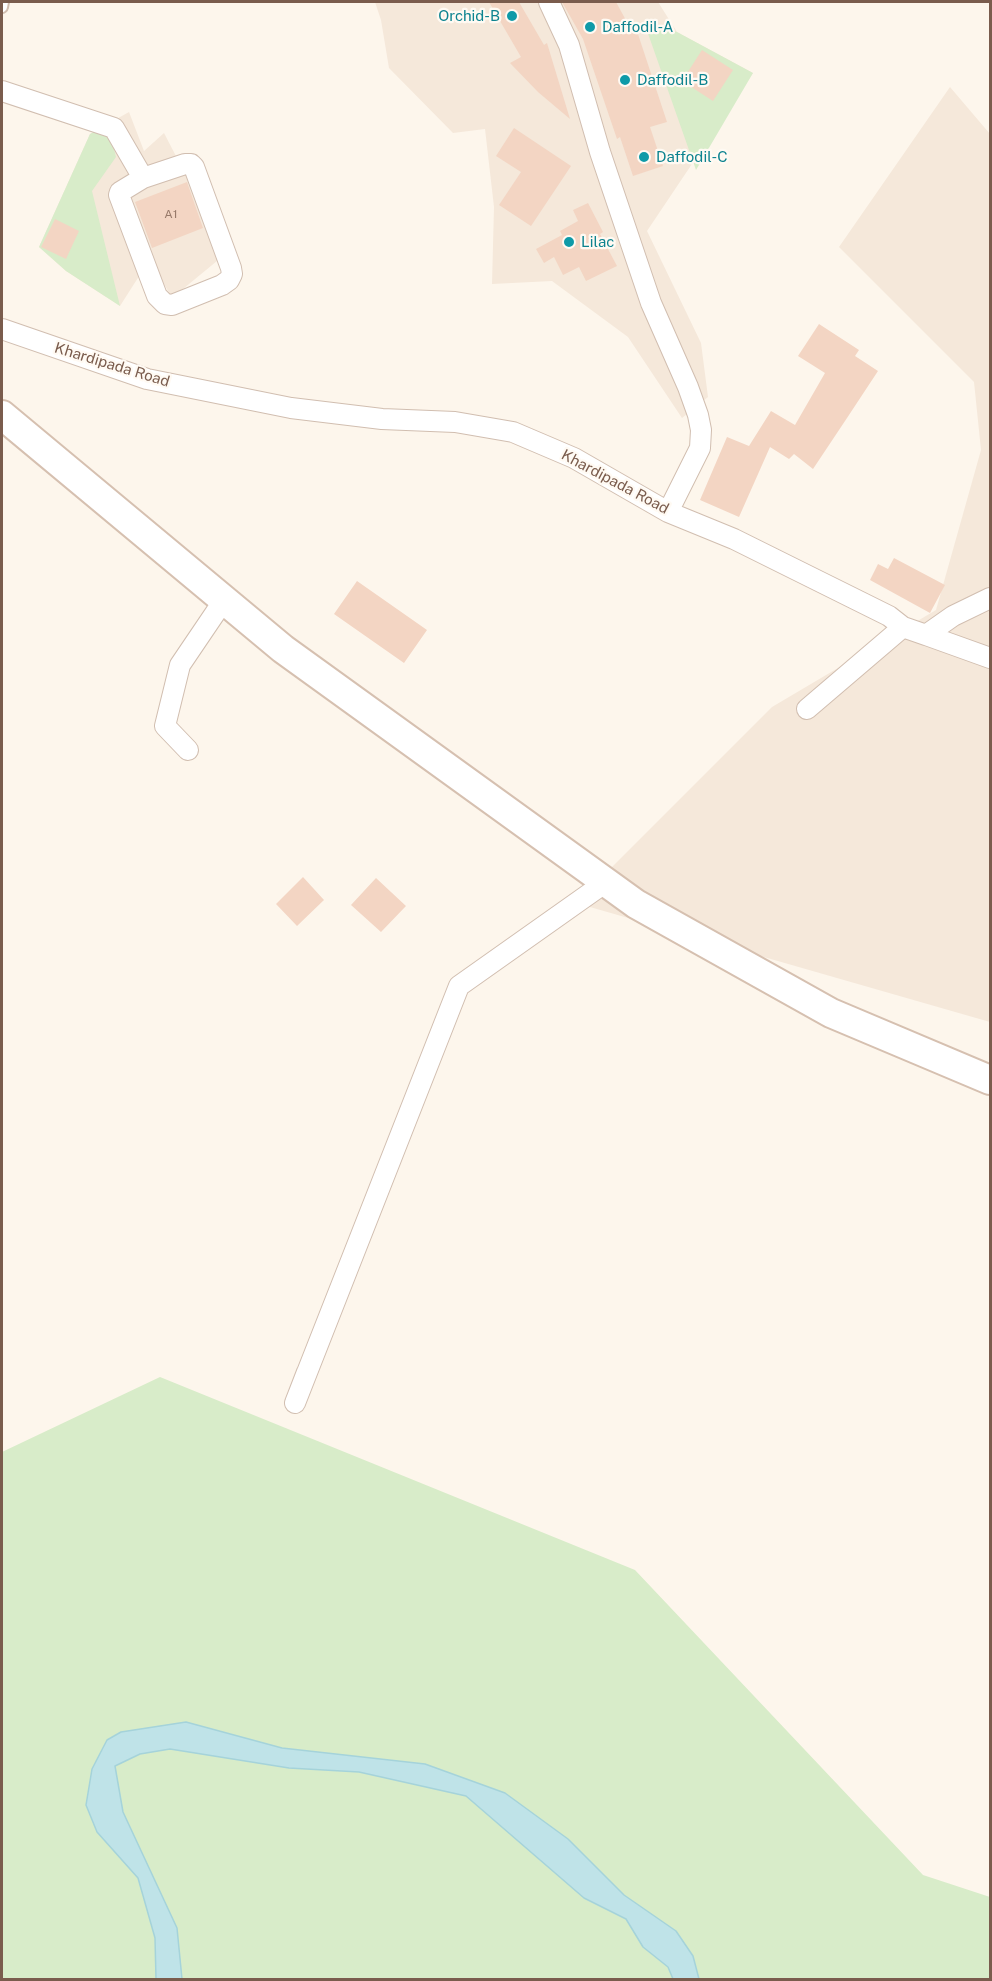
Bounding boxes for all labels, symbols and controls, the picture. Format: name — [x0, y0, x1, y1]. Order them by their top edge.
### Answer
place label: Orchid-B — [438, 7, 500, 25]
marker: Orchid-B — [505, 9, 519, 23]
place label: Daffodil-A — [602, 18, 673, 36]
marker: Daffodil-A — [583, 20, 597, 34]
place label: Daffodil-B — [637, 71, 708, 89]
marker: Daffodil-B — [618, 73, 632, 87]
place label: Daffodil-C — [656, 148, 727, 166]
marker: Daffodil-C — [637, 150, 651, 164]
house number: A1 — [164, 207, 178, 221]
place label: Lilac — [581, 233, 614, 251]
marker: Lilac — [562, 235, 576, 249]
street label: Khardipada Road — [52, 339, 172, 391]
street label: Khardipada Road — [558, 446, 672, 518]

